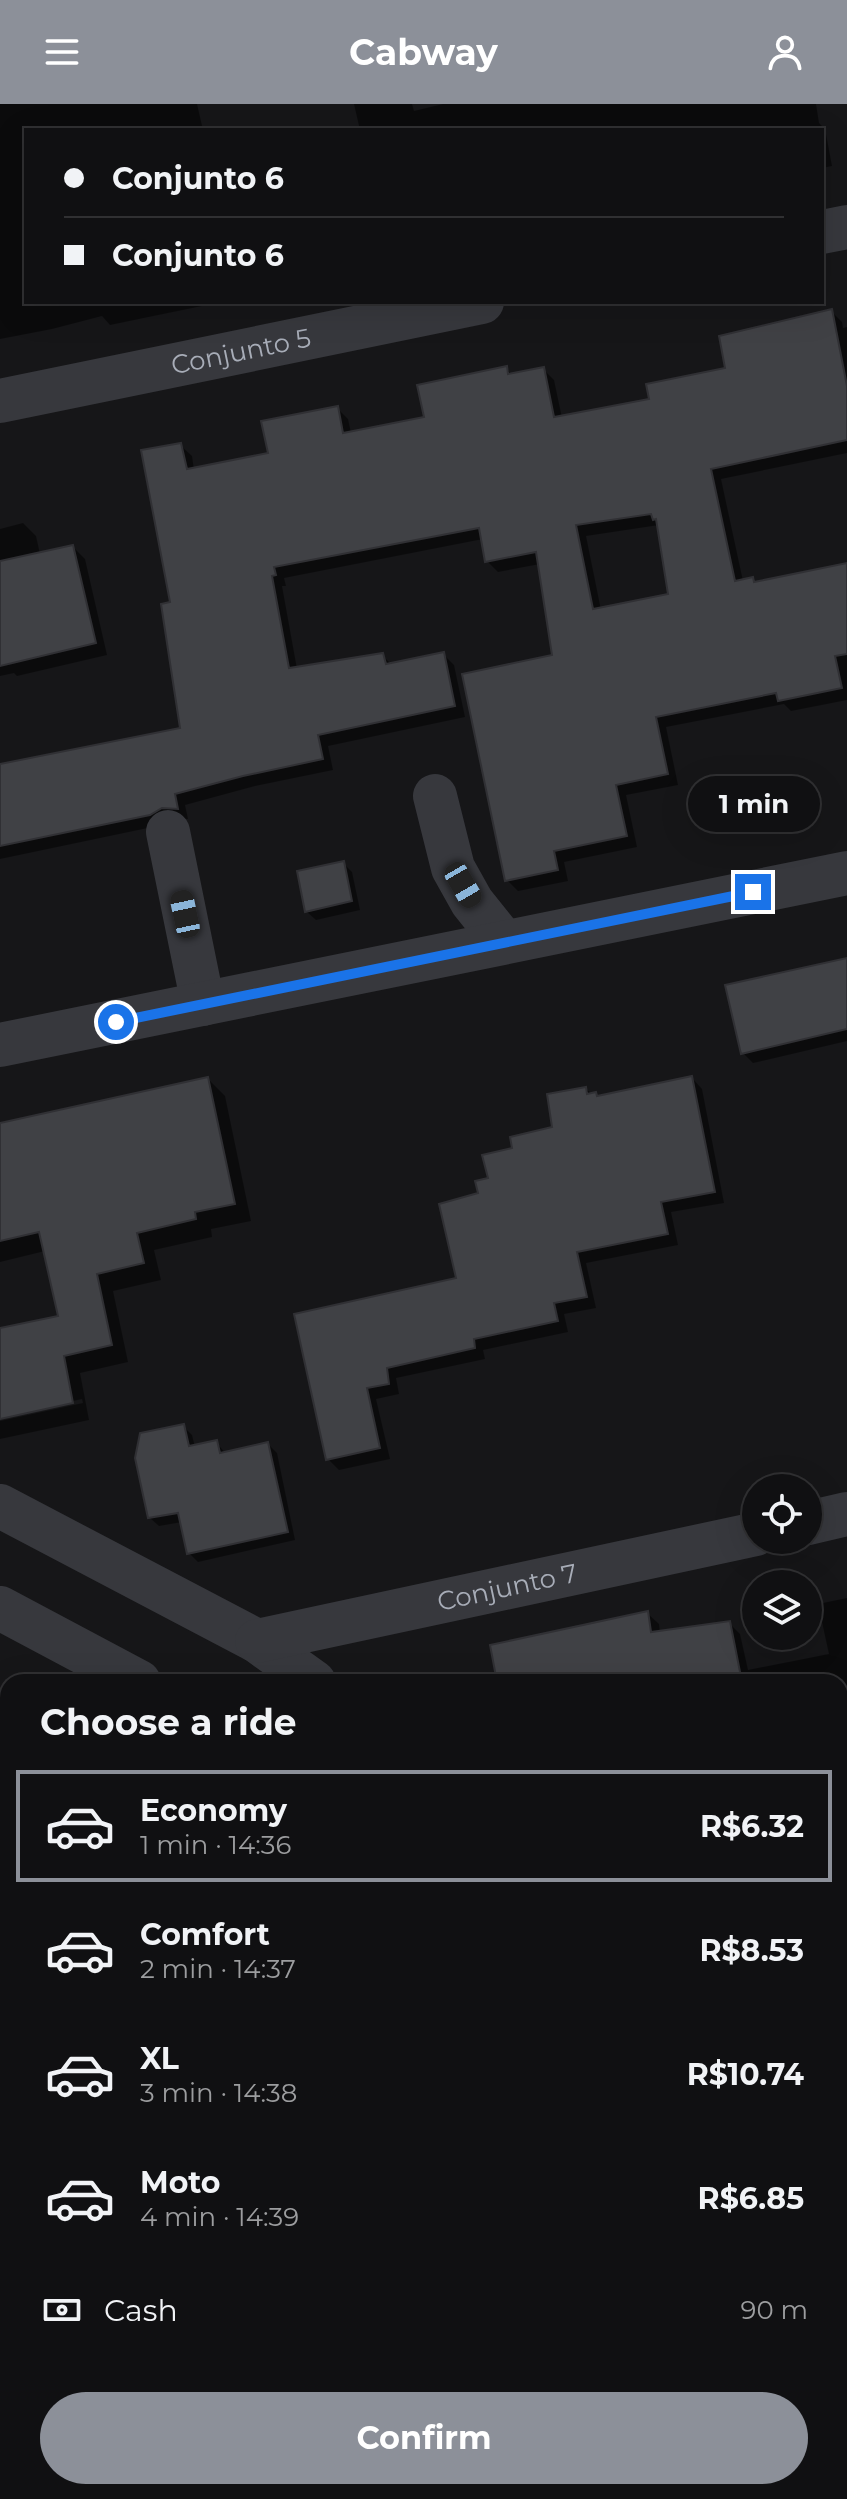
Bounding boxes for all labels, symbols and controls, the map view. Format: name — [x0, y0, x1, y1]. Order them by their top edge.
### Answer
icon: menu — [40, 30, 84, 74]
text: Cabway — [349, 30, 498, 74]
icon: person — [763, 30, 807, 74]
text: Conjunto 6 — [112, 160, 284, 197]
text: Conjunto 6 — [112, 237, 284, 274]
street label: Conjunto 5 — [168, 322, 314, 381]
callout: 1 min — [687, 776, 819, 832]
text: 1 min — [719, 788, 789, 820]
car — [441, 858, 485, 912]
route end — [735, 874, 771, 910]
car — [168, 888, 202, 940]
route start — [98, 1004, 134, 1040]
map controls — [742, 1474, 822, 1650]
button: locate — [742, 1474, 822, 1554]
street label: Conjunto 7 — [434, 1557, 580, 1618]
button: layers — [742, 1570, 822, 1650]
text: Choose a ride — [40, 1700, 297, 1744]
icon: car — [44, 1790, 116, 1862]
text: Economy — [140, 1792, 287, 1829]
text: R$6.32 — [700, 1808, 804, 1845]
text: 1 min · 14:36 — [140, 1829, 291, 1861]
icon: car — [44, 1914, 116, 1986]
text: Comfort — [140, 1916, 270, 1953]
text: R$8.53 — [699, 1932, 804, 1969]
text: 2 min · 14:37 — [140, 1953, 296, 1985]
icon: car — [44, 2038, 116, 2110]
text: XL — [140, 2040, 179, 2077]
text: R$10.74 — [687, 2056, 804, 2093]
text: 3 min · 14:38 — [140, 2077, 297, 2109]
icon: car — [44, 2162, 116, 2234]
text: Moto — [140, 2164, 221, 2201]
text: R$6.85 — [698, 2180, 804, 2217]
text: 4 min · 14:39 — [140, 2201, 299, 2233]
icon: cash — [40, 2288, 84, 2332]
text: Cash — [104, 2292, 178, 2329]
text: 90 m — [741, 2294, 808, 2326]
button: Confirm — [40, 2392, 808, 2484]

